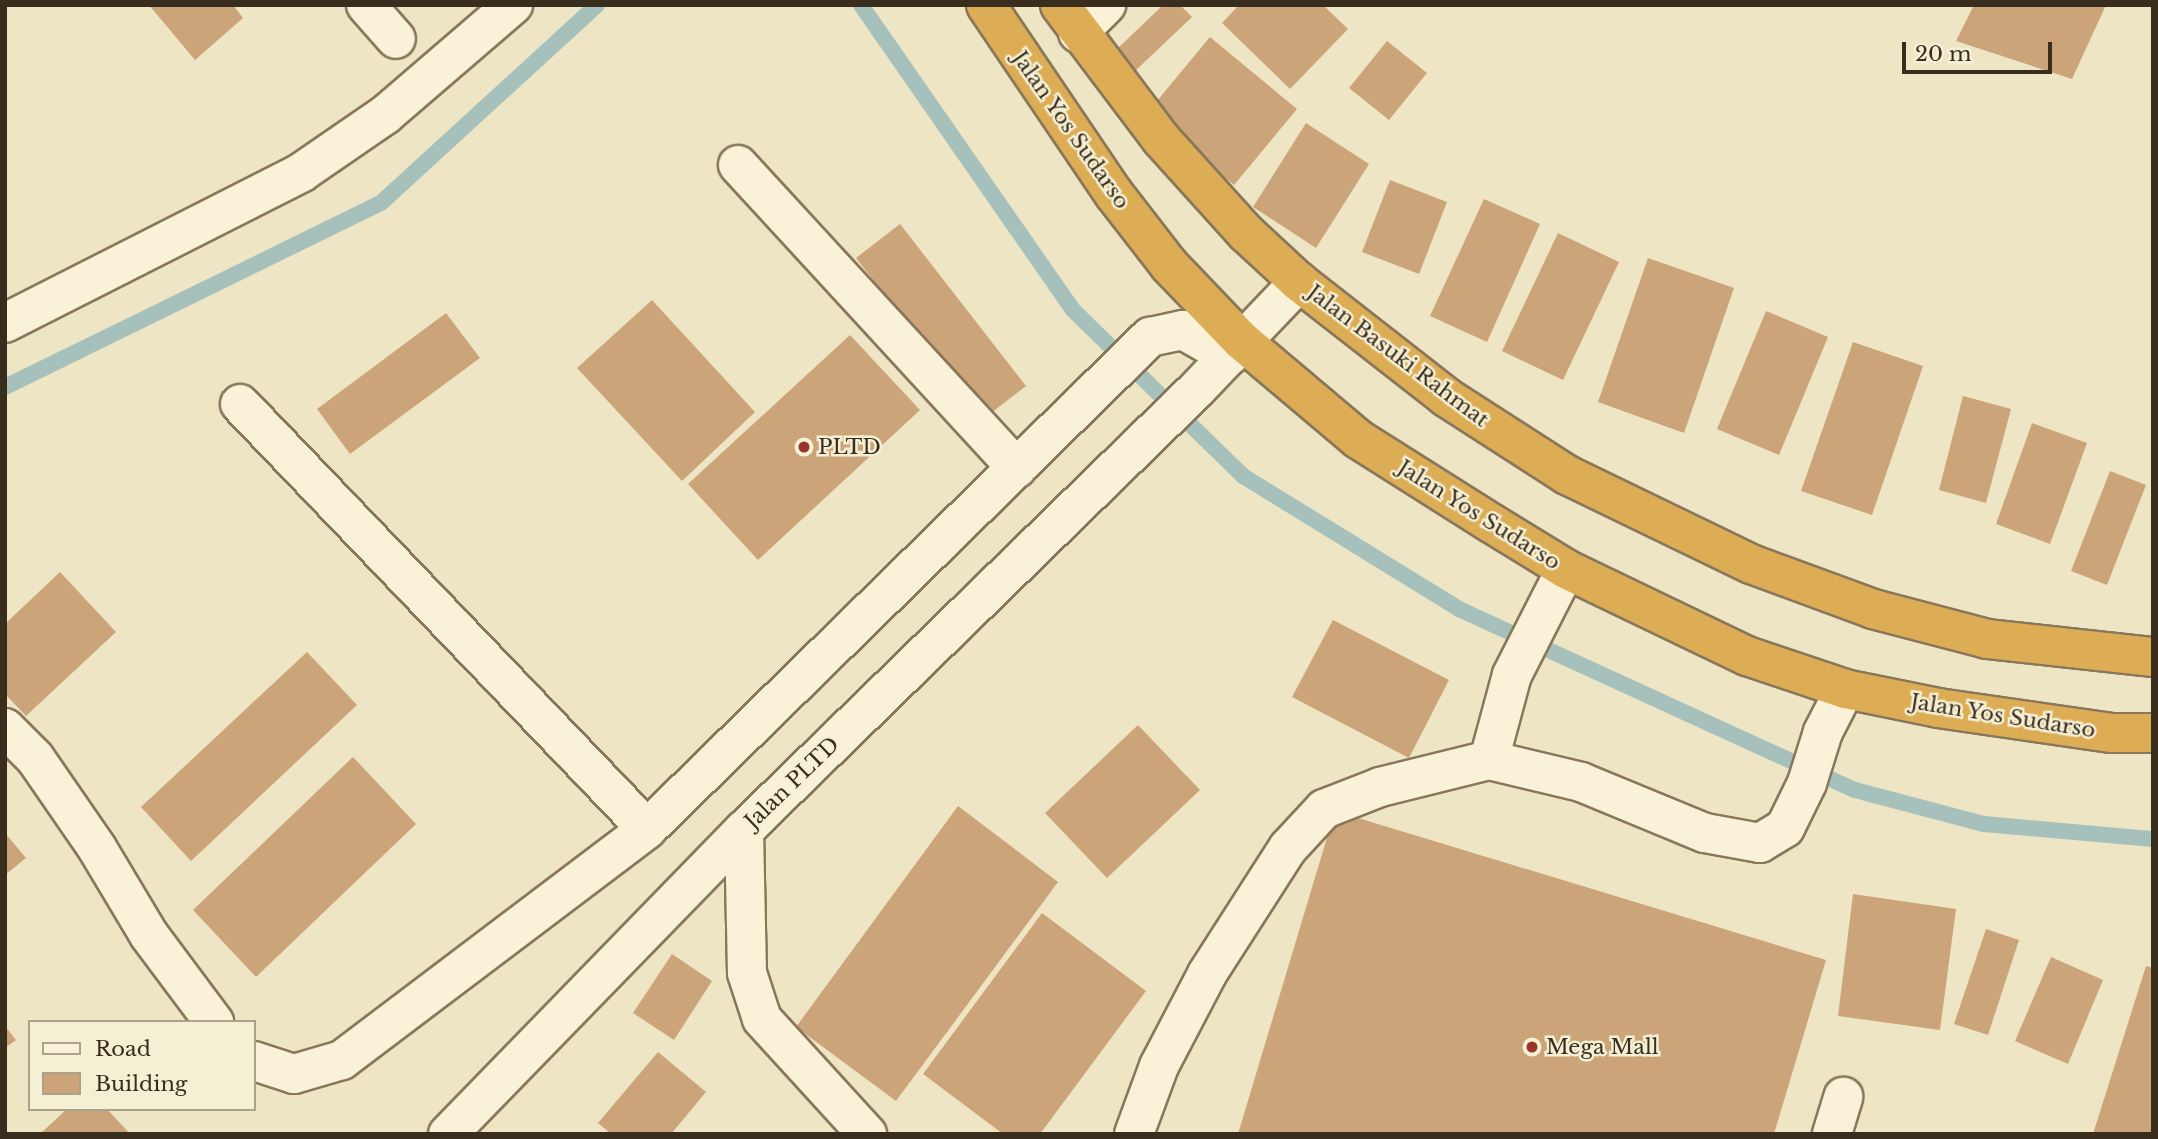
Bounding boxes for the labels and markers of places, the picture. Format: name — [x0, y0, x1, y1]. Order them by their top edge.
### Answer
place label: PLTD — [818, 434, 881, 460]
marker: PLTD — [796, 439, 812, 455]
place label: Mega Mall — [1546, 1034, 1659, 1060]
marker: Mega Mall — [1524, 1039, 1540, 1055]

